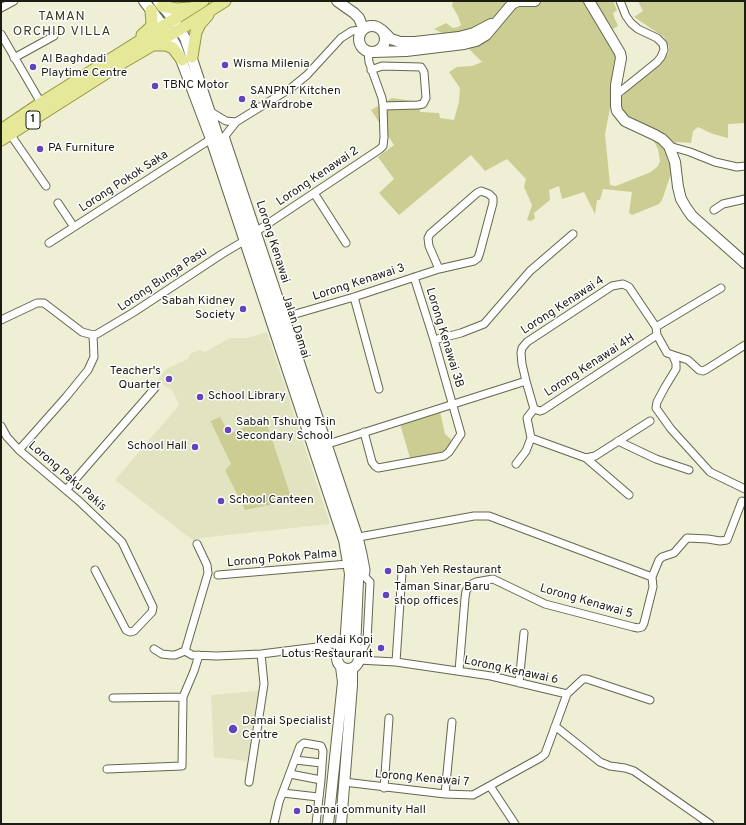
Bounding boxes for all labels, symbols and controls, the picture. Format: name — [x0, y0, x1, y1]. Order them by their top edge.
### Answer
district label: TAMAN ORCHID VILLA — [13, 9, 111, 40]
place label: Al Baghdadi Playtime Centre — [41, 53, 127, 81]
place label: Wisma Milenia — [233, 58, 310, 72]
marker: Wisma Milenia — [220, 60, 230, 70]
marker: Al Baghdadi Playtime Centre — [28, 62, 38, 72]
place label: TBNC Motor — [163, 79, 229, 93]
marker: TBNC Motor — [150, 81, 160, 91]
place label: SANPNT Kitchen & Wardrobe — [250, 85, 341, 113]
marker: SANPNT Kitchen & Wardrobe — [237, 94, 247, 104]
road number: 1 — [26, 111, 40, 129]
place label: PA Furniture — [48, 142, 115, 156]
marker: PA Furniture — [35, 144, 45, 154]
street label: Lorong Kenawai 2 — [274, 144, 362, 210]
street label: Lorong Pokok Saka — [77, 148, 171, 216]
street label: Lorong Kenawai — [252, 199, 292, 285]
street label: Lorong Bunga Pasu — [116, 245, 210, 315]
street label: Lorong Kenawai 3 — [311, 261, 407, 305]
street label: Lorong Kenawai 4 — [519, 274, 607, 338]
street label: Lorong Kenawai 3B — [422, 286, 466, 390]
street label: Jalan Damai — [278, 293, 312, 361]
place label: Sabah Kidney Society — [161, 295, 235, 323]
marker: Sabah Kidney Society — [238, 304, 248, 314]
street label: Lorong Kenawai 4H — [542, 331, 638, 401]
place label: Teacher's Quarter — [110, 365, 161, 393]
marker: Teacher's Quarter — [164, 374, 174, 384]
place label: School Library — [208, 390, 286, 404]
marker: School Library — [195, 392, 205, 402]
place label: Sabah Tshung Tsin Secondary School — [236, 416, 336, 444]
marker: Sabah Tshung Tsin Secondary School — [223, 425, 233, 435]
street label: Lorong Paku Pakis — [25, 439, 109, 515]
place label: School Hall — [127, 440, 187, 454]
marker: School Hall — [190, 442, 200, 452]
place label: School Canteen — [229, 494, 314, 508]
marker: School Canteen — [216, 496, 226, 506]
street label: Lorong Pokok Palma — [226, 547, 338, 571]
place label: Dah Yeh Restaurant — [396, 564, 502, 578]
marker: Dah Yeh Restaurant — [383, 566, 393, 576]
place label: Taman Sinar Baru shop offices — [394, 581, 490, 609]
street label: Lorong Kenawai 5 — [538, 582, 634, 622]
marker: Taman Sinar Baru shop offices — [381, 590, 391, 600]
place label: Kedai Kopi Lotus Restaurant — [281, 634, 373, 662]
marker: Kedai Kopi Lotus Restaurant — [376, 643, 386, 653]
street label: Lorong Kenawai 6 — [463, 654, 559, 688]
place label: Damai Specialist Centre — [242, 715, 331, 743]
marker: Damai Specialist Centre — [227, 723, 239, 735]
street label: Lorong Kenawai 7 — [374, 768, 470, 790]
place label: Damai community Hall — [305, 804, 426, 818]
marker: Damai community Hall — [292, 806, 302, 816]

